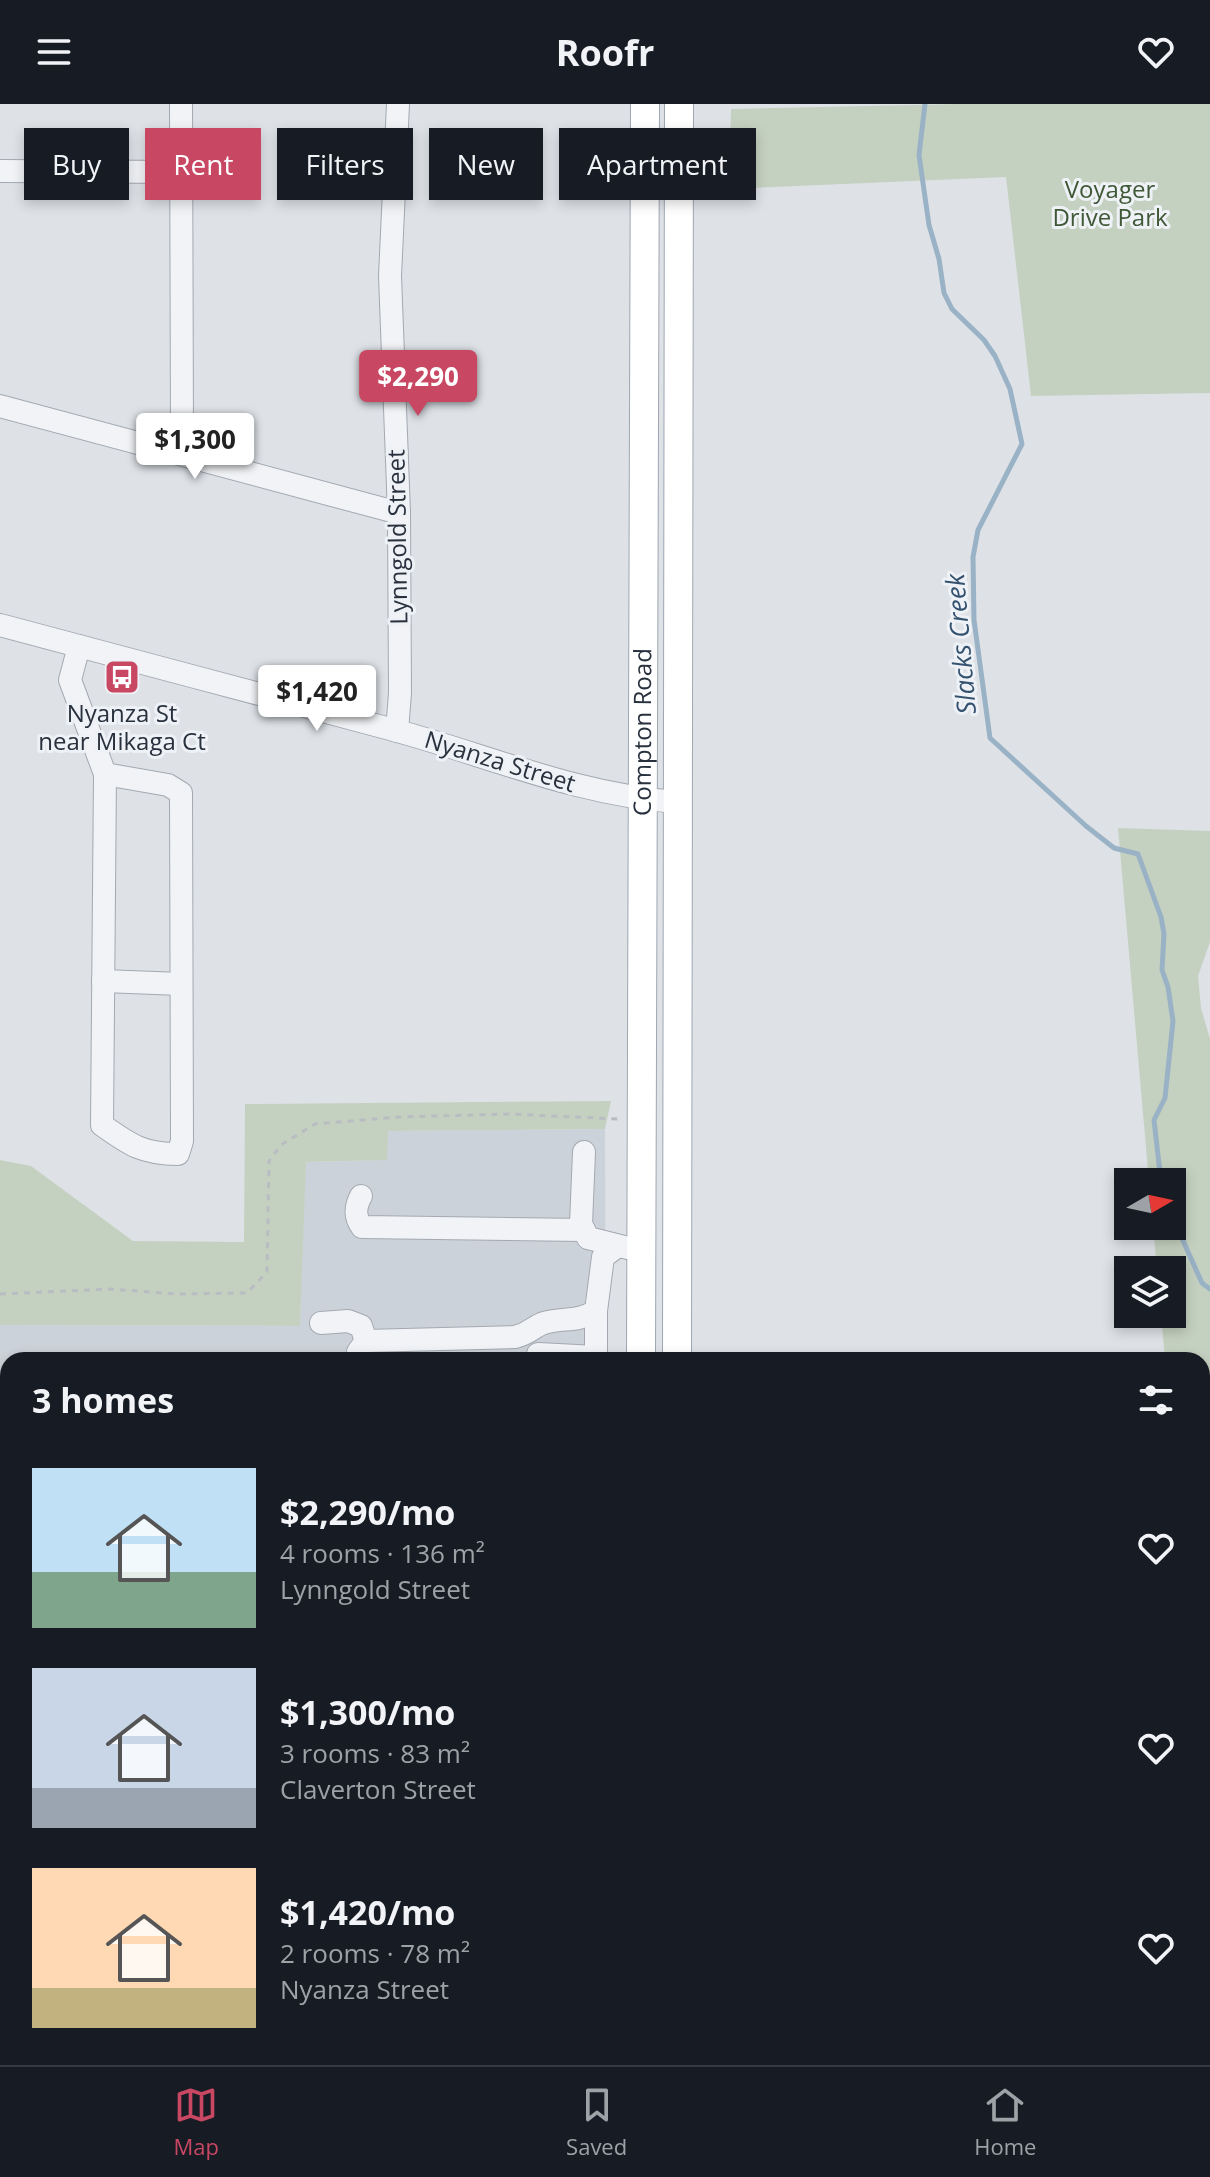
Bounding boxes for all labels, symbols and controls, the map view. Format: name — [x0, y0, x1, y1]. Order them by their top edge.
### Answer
text: Roofr — [556, 28, 654, 77]
icon: menu — [32, 30, 76, 74]
icon: heart — [1134, 30, 1178, 74]
chip: Buy — [24, 128, 129, 200]
chip: Rent — [145, 128, 261, 200]
chip: Filters — [277, 128, 413, 200]
chip: New — [429, 128, 543, 200]
chip: Apartment — [559, 128, 756, 200]
park label: Voyager Drive Park — [1052, 172, 1168, 233]
pin: $2,290 — [353, 350, 483, 418]
text: $2,290 — [377, 358, 459, 394]
pin: $1,300 — [130, 413, 260, 481]
text: $1,300 — [154, 421, 236, 457]
street label: Lynngold Street — [378, 449, 415, 625]
water label: Slacks Creek — [936, 571, 984, 716]
street label: Compton Road — [625, 648, 658, 816]
bus stop icon: Nyanza St near Mikaga Ct — [103, 658, 141, 696]
pin: $1,420 — [252, 665, 382, 733]
text: $1,420 — [276, 673, 358, 709]
place label: Nyanza St near Mikaga Ct — [38, 696, 206, 757]
street label: Nyanza Street — [421, 722, 580, 799]
north arrow — [1114, 1168, 1186, 1240]
map controls — [1114, 1168, 1186, 1328]
button: layers — [1114, 1256, 1186, 1328]
text: 3 homes — [32, 1377, 174, 1423]
icon: filters — [1134, 1378, 1178, 1422]
text: $2,290/mo — [280, 1489, 455, 1535]
icon: home — [96, 1500, 192, 1596]
icon: heart — [1134, 1526, 1178, 1570]
text: 4 rooms · 136 m² — [280, 1535, 485, 1571]
text: Lynngold Street — [280, 1571, 470, 1607]
text: $1,300/mo — [280, 1689, 455, 1735]
icon: home — [96, 1700, 192, 1796]
icon: heart — [1134, 1726, 1178, 1770]
text: 3 rooms · 83 m² — [280, 1735, 470, 1771]
text: Claverton Street — [280, 1771, 476, 1807]
text: $1,420/mo — [280, 1889, 455, 1935]
icon: home — [96, 1900, 192, 1996]
icon: heart — [1134, 1926, 1178, 1970]
text: 2 rooms · 78 m² — [280, 1935, 470, 1971]
text: Nyanza Street — [280, 1971, 449, 2007]
tab: Map — [174, 2083, 219, 2161]
tab: Saved — [566, 2083, 627, 2161]
tab: Home — [974, 2083, 1036, 2161]

